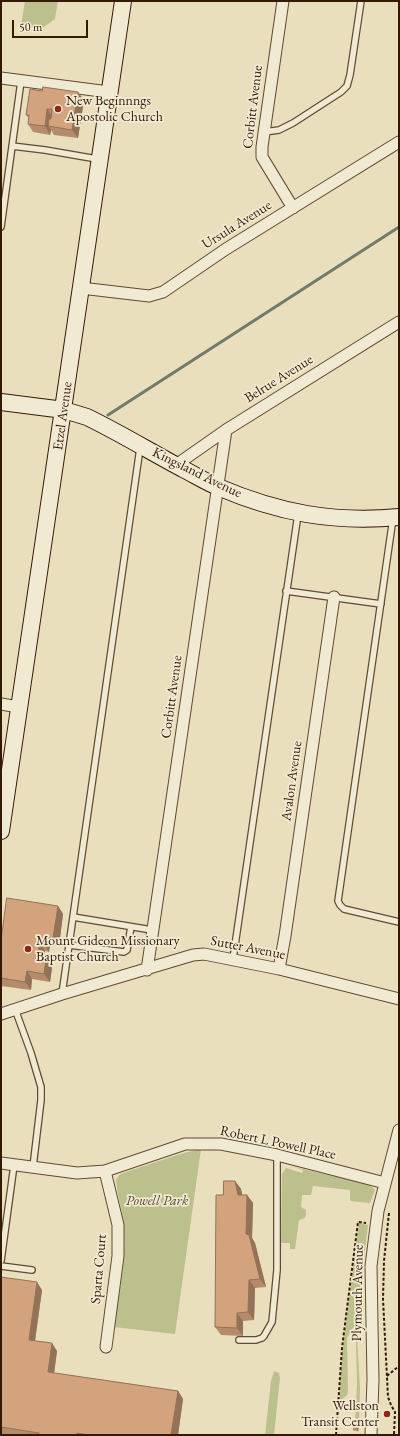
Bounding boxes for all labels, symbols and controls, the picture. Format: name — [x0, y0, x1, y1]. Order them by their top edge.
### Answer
scale bar — [14, 12, 90, 38]
text: 50 m — [19, 19, 42, 35]
street label: Corbitt Avenue — [240, 64, 266, 150]
place label: New Beginnngs Apostolic Church — [66, 93, 163, 126]
marker: New Beginnngs Apostolic Church — [53, 104, 63, 114]
street label: Ursula Avenue — [199, 197, 275, 253]
street label: Belrue Avenue — [242, 351, 316, 407]
street label: Etzel Avenue — [50, 381, 76, 451]
street label: Kingsland Avenue — [150, 444, 244, 502]
street label: Corbitt Avenue — [158, 654, 186, 740]
street label: Avalon Avenue — [278, 740, 306, 822]
place label: Mount Gideon Missionary Baptist Church — [36, 933, 180, 966]
street label: Sutter Avenue — [209, 933, 287, 963]
marker: Mount Gideon Missionary Baptist Church — [23, 944, 33, 954]
street label: Robert L Powell Place — [219, 1123, 337, 1163]
park label: Powell Park — [126, 1193, 188, 1209]
street label: Sparta Court — [88, 1233, 110, 1305]
street label: Plymouth Avenue — [349, 1244, 367, 1342]
place label: Wellston Transit Center — [301, 1398, 379, 1430]
marker: Wellston Transit Center — [382, 1409, 392, 1419]

